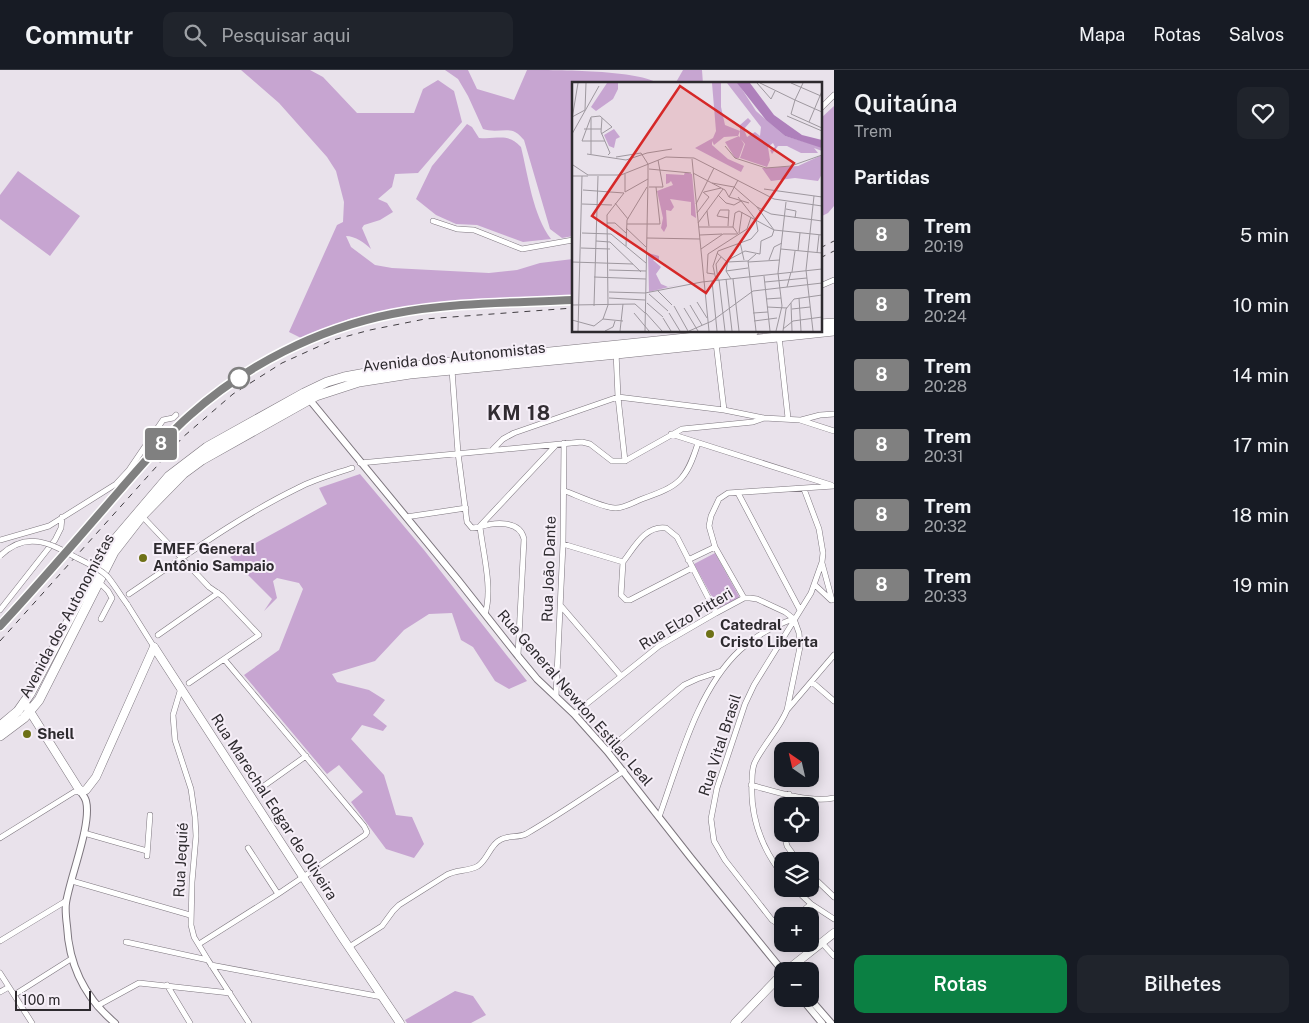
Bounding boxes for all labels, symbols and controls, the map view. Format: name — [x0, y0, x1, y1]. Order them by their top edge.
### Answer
search box — [163, 12, 513, 57]
text: Commutr — [25, 21, 133, 49]
icon: search — [181, 21, 209, 49]
text: Pesquisar aqui — [221, 24, 351, 46]
text: Mapa — [1079, 24, 1125, 45]
text: Rotas — [1153, 24, 1201, 45]
text: Salvos — [1229, 24, 1284, 45]
inset map — [572, 82, 822, 332]
button: heart — [1237, 87, 1289, 139]
text: Quitaúna — [854, 89, 957, 117]
text: Trem — [854, 122, 892, 141]
text: Partidas — [854, 166, 930, 188]
text: Trem — [924, 215, 971, 237]
text: 8 — [875, 224, 888, 245]
text: 5 min — [1240, 224, 1289, 246]
text: 20:19 — [924, 237, 963, 256]
text: Trem — [924, 285, 971, 307]
text: 8 — [875, 294, 888, 315]
text: 10 min — [1233, 294, 1289, 316]
text: 20:24 — [924, 307, 967, 326]
street label: Avenida dos Autonomistas — [362, 338, 546, 375]
text: Trem — [924, 355, 971, 377]
text: 8 — [875, 364, 888, 385]
text: 14 min — [1232, 364, 1289, 386]
unlabelled marker — [228, 367, 250, 389]
text: 20:28 — [924, 377, 967, 396]
district label: KM 18 — [487, 401, 551, 425]
text: Trem — [924, 425, 971, 447]
line badge: 8 — [145, 428, 177, 460]
text: 8 — [155, 433, 167, 454]
text: 8 — [875, 434, 888, 455]
text: 17 min — [1233, 434, 1289, 456]
text: 20:31 — [924, 447, 964, 466]
text: Trem — [924, 495, 971, 517]
text: 8 — [875, 504, 888, 525]
text: 18 min — [1232, 504, 1289, 526]
street label: Rua João Dante — [538, 516, 559, 622]
text: 20:32 — [924, 517, 967, 536]
street label: Avenida dos Autonomistas — [16, 531, 117, 701]
place label: EMEF General Antônio Sampaio — [153, 540, 275, 574]
marker: EMEF General Antônio Sampaio — [137, 552, 149, 564]
text: Trem — [924, 565, 971, 587]
text: 8 — [875, 574, 888, 595]
text: 19 min — [1233, 574, 1289, 596]
street label: Rua Elzo Pitteri — [636, 584, 735, 653]
text: 20:33 — [924, 587, 967, 606]
street label: Rua General Newton Estilac Leal — [494, 606, 656, 789]
place label: Catedral Cristo Liberta — [720, 616, 818, 650]
marker: Catedral Cristo Liberta — [704, 628, 716, 640]
street label: Rua Vital Brasil — [695, 692, 744, 798]
street label: Rua Marechal Edgar de Oliveira — [208, 711, 341, 903]
place label: Shell — [37, 725, 75, 742]
marker: Shell — [21, 728, 33, 740]
north arrow — [774, 742, 819, 788]
map controls — [774, 742, 819, 1007]
button: locate — [774, 797, 819, 842]
street label: Rua Jequié — [170, 822, 191, 898]
button: layers — [774, 852, 819, 897]
button: + — [774, 907, 819, 952]
button: Rotas — [854, 955, 1067, 1013]
button: Bilhetes — [1077, 955, 1289, 1013]
button: − — [774, 962, 819, 1007]
scale bar — [15, 988, 91, 1011]
text: 100 m — [22, 992, 60, 1008]

